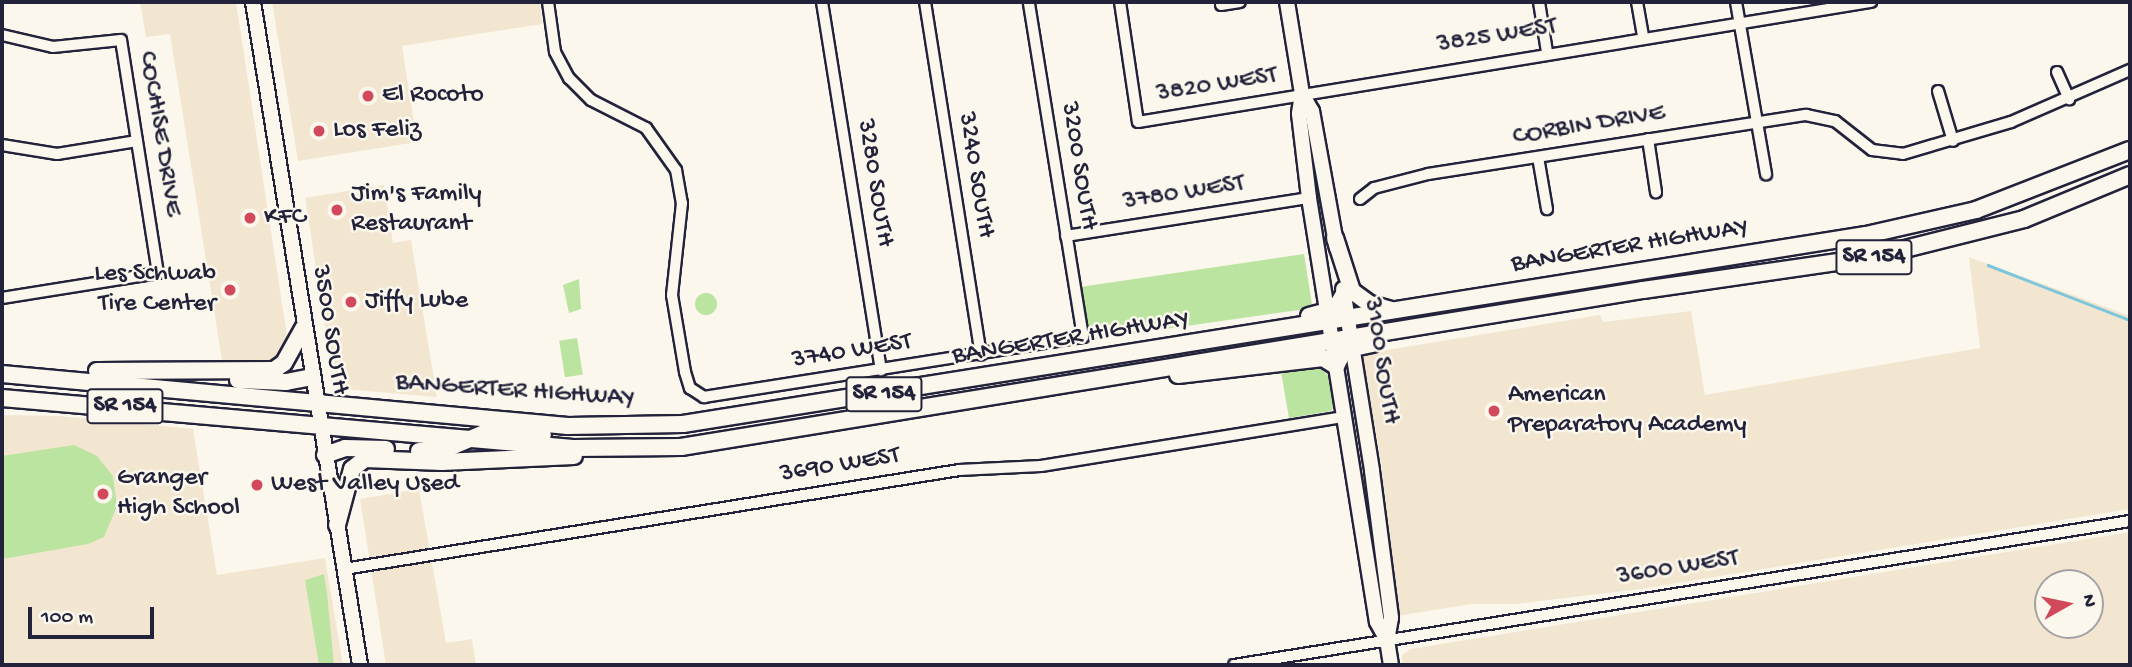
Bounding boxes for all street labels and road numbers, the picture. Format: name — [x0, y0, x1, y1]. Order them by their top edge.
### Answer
street label: 3825 WEST — [1435, 12, 1559, 62]
street label: COCHISE DRIVE — [131, 49, 187, 219]
street label: 3820 WEST — [1154, 61, 1280, 111]
street label: CORBIN DRIVE — [1511, 99, 1667, 153]
street label: 3200 SOUTH — [1052, 100, 1104, 232]
street label: 3240 SOUTH — [950, 110, 1000, 240]
street label: 3280 SOUTH — [849, 117, 899, 249]
street label: 3780 WEST — [1121, 169, 1247, 219]
street label: BANGERTER HIGHWAY — [1509, 213, 1751, 281]
road number: SR 154 — [1834, 236, 1914, 278]
street label: 3500 SOUTH — [303, 263, 355, 397]
street label: 3100 SOUTH — [1355, 296, 1405, 426]
street label: BANGERTER HIGHWAY — [950, 305, 1192, 373]
street label: 3740 WEST — [790, 327, 914, 377]
street label: BANGERTER HIGHWAY — [394, 368, 636, 416]
road number: SR 154 — [844, 374, 924, 414]
road number: SR 154 — [85, 386, 165, 426]
street label: 3690 WEST — [778, 441, 902, 491]
street label: 3600 WEST — [1615, 544, 1741, 594]

